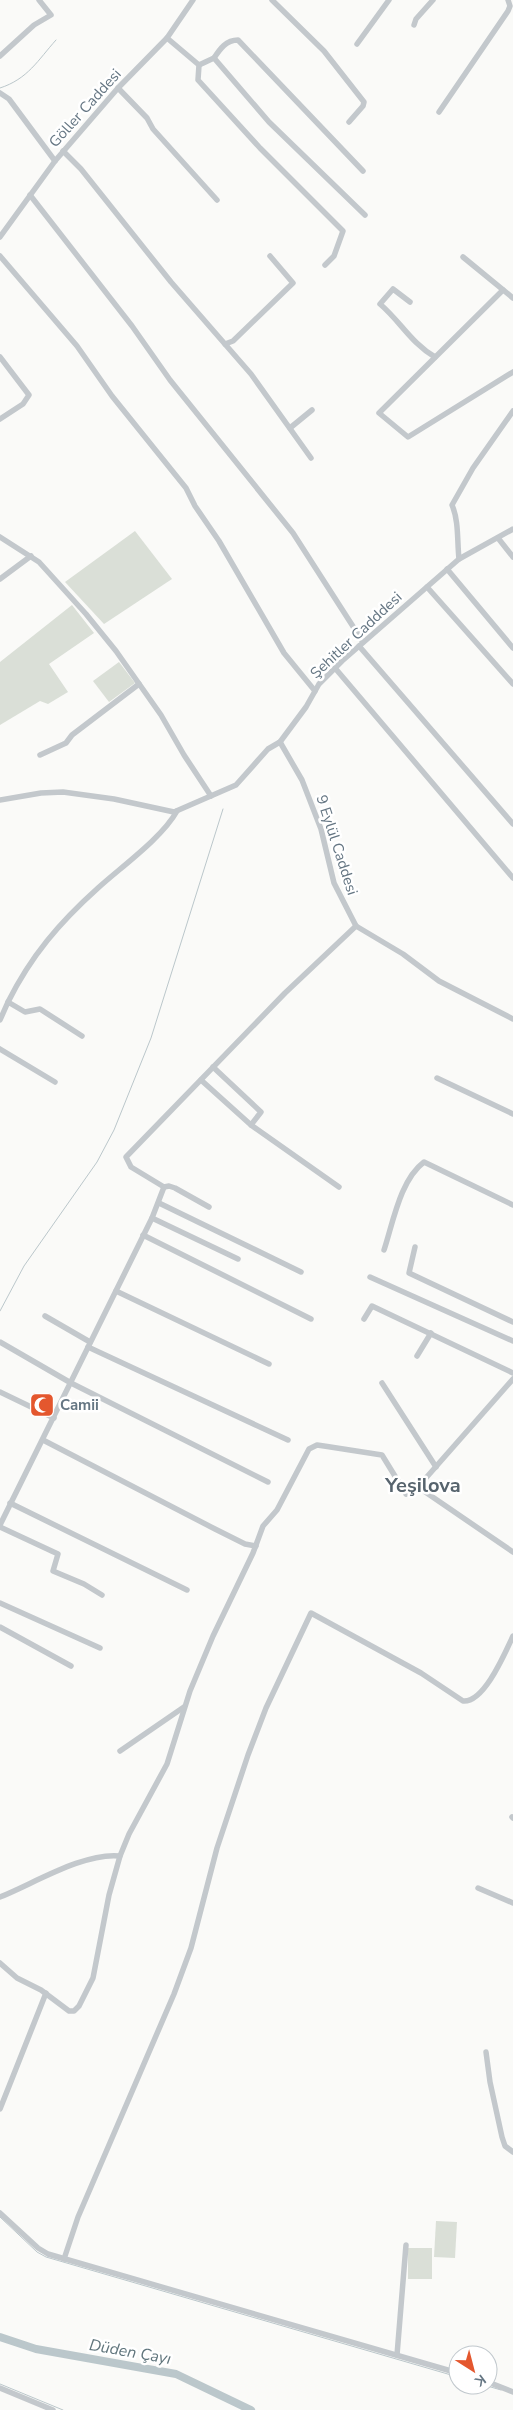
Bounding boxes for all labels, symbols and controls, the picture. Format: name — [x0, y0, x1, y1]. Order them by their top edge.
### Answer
street label: Göller Caddesi — [44, 64, 126, 152]
street label: Şehitler Cadddesi — [306, 587, 406, 683]
street label: 9 Eylül Caddesi — [311, 792, 363, 898]
mosque icon: Camii — [29, 1392, 55, 1418]
place label: Camii — [60, 1395, 99, 1415]
district label: Yeşilova — [384, 1472, 461, 1499]
water label: Düden Çayı — [87, 2334, 173, 2370]
north arrow — [448, 2345, 498, 2395]
text: K — [470, 2370, 490, 2391]

